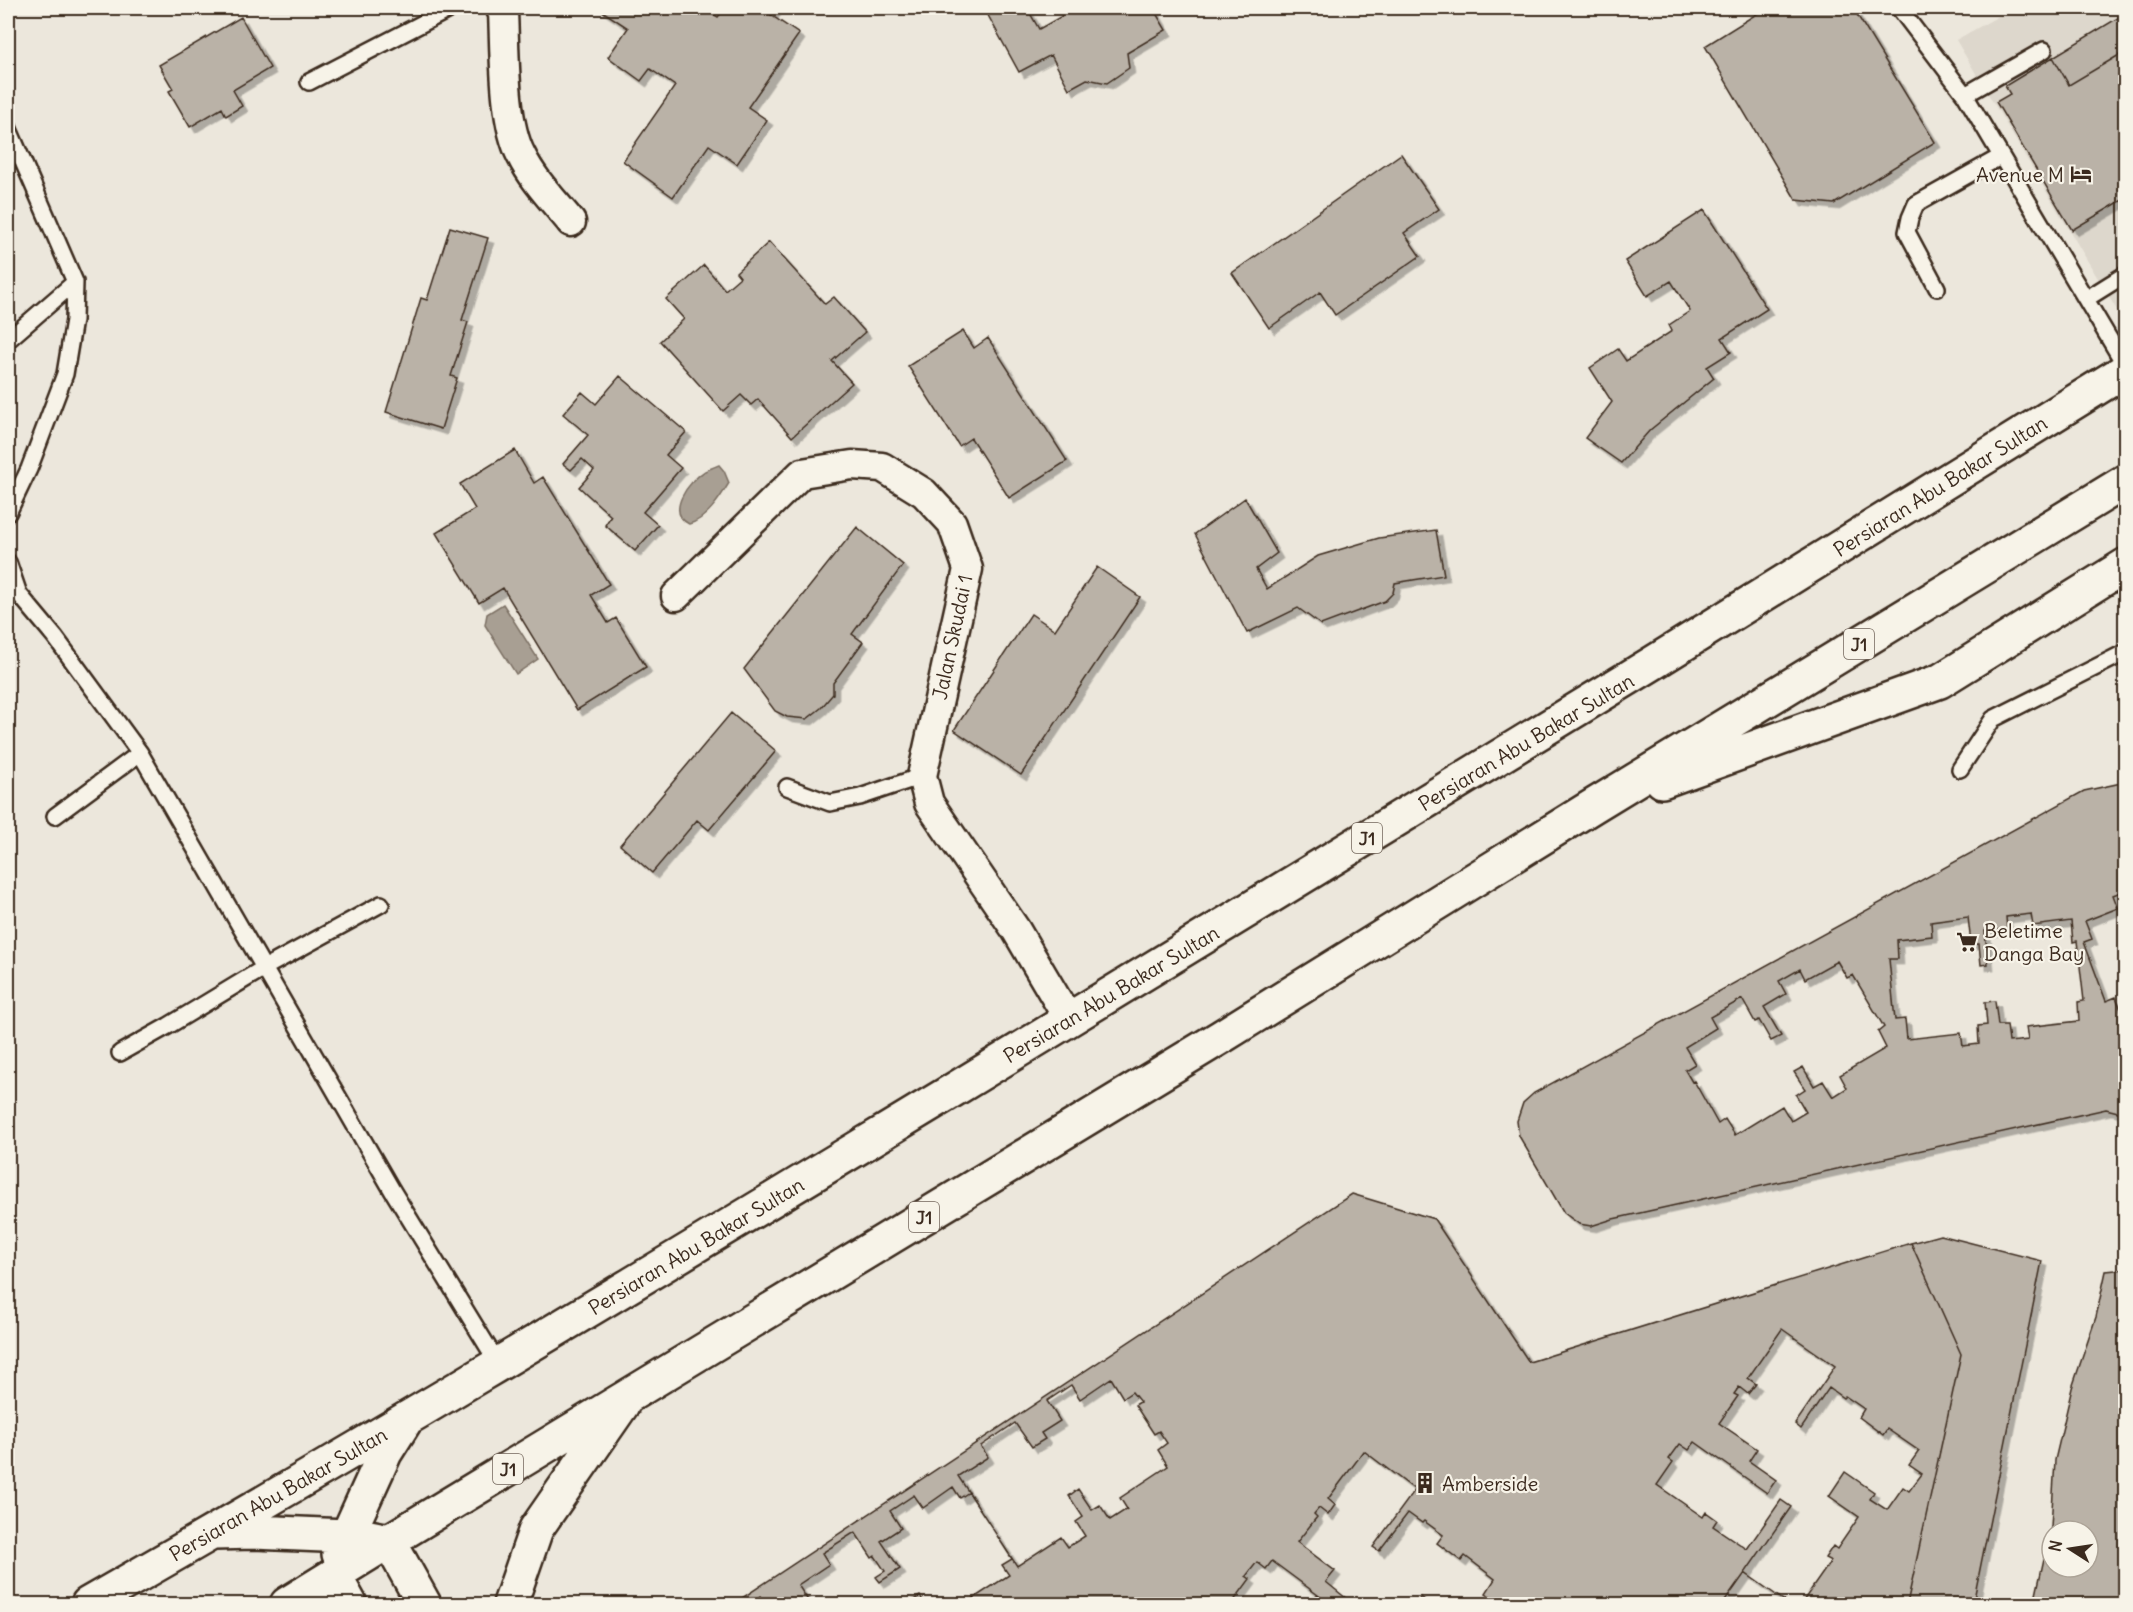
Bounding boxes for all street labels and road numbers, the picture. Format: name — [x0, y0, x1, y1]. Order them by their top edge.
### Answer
street label: Persiaran Abu Bakar Sultan — [1829, 410, 2051, 562]
street label: Jalan Skudai 1 — [927, 572, 977, 702]
road number: J1 — [1844, 629, 1874, 659]
street label: Persiaran Abu Bakar Sultan — [1414, 668, 1638, 816]
road number: J1 — [1352, 823, 1382, 853]
street label: Persiaran Abu Bakar Sultan — [999, 920, 1223, 1068]
street label: Persiaran Abu Bakar Sultan — [584, 1172, 808, 1320]
road number: J1 — [909, 1202, 939, 1232]
street label: Persiaran Abu Bakar Sultan — [165, 1421, 391, 1567]
road number: J1 — [493, 1454, 523, 1484]

